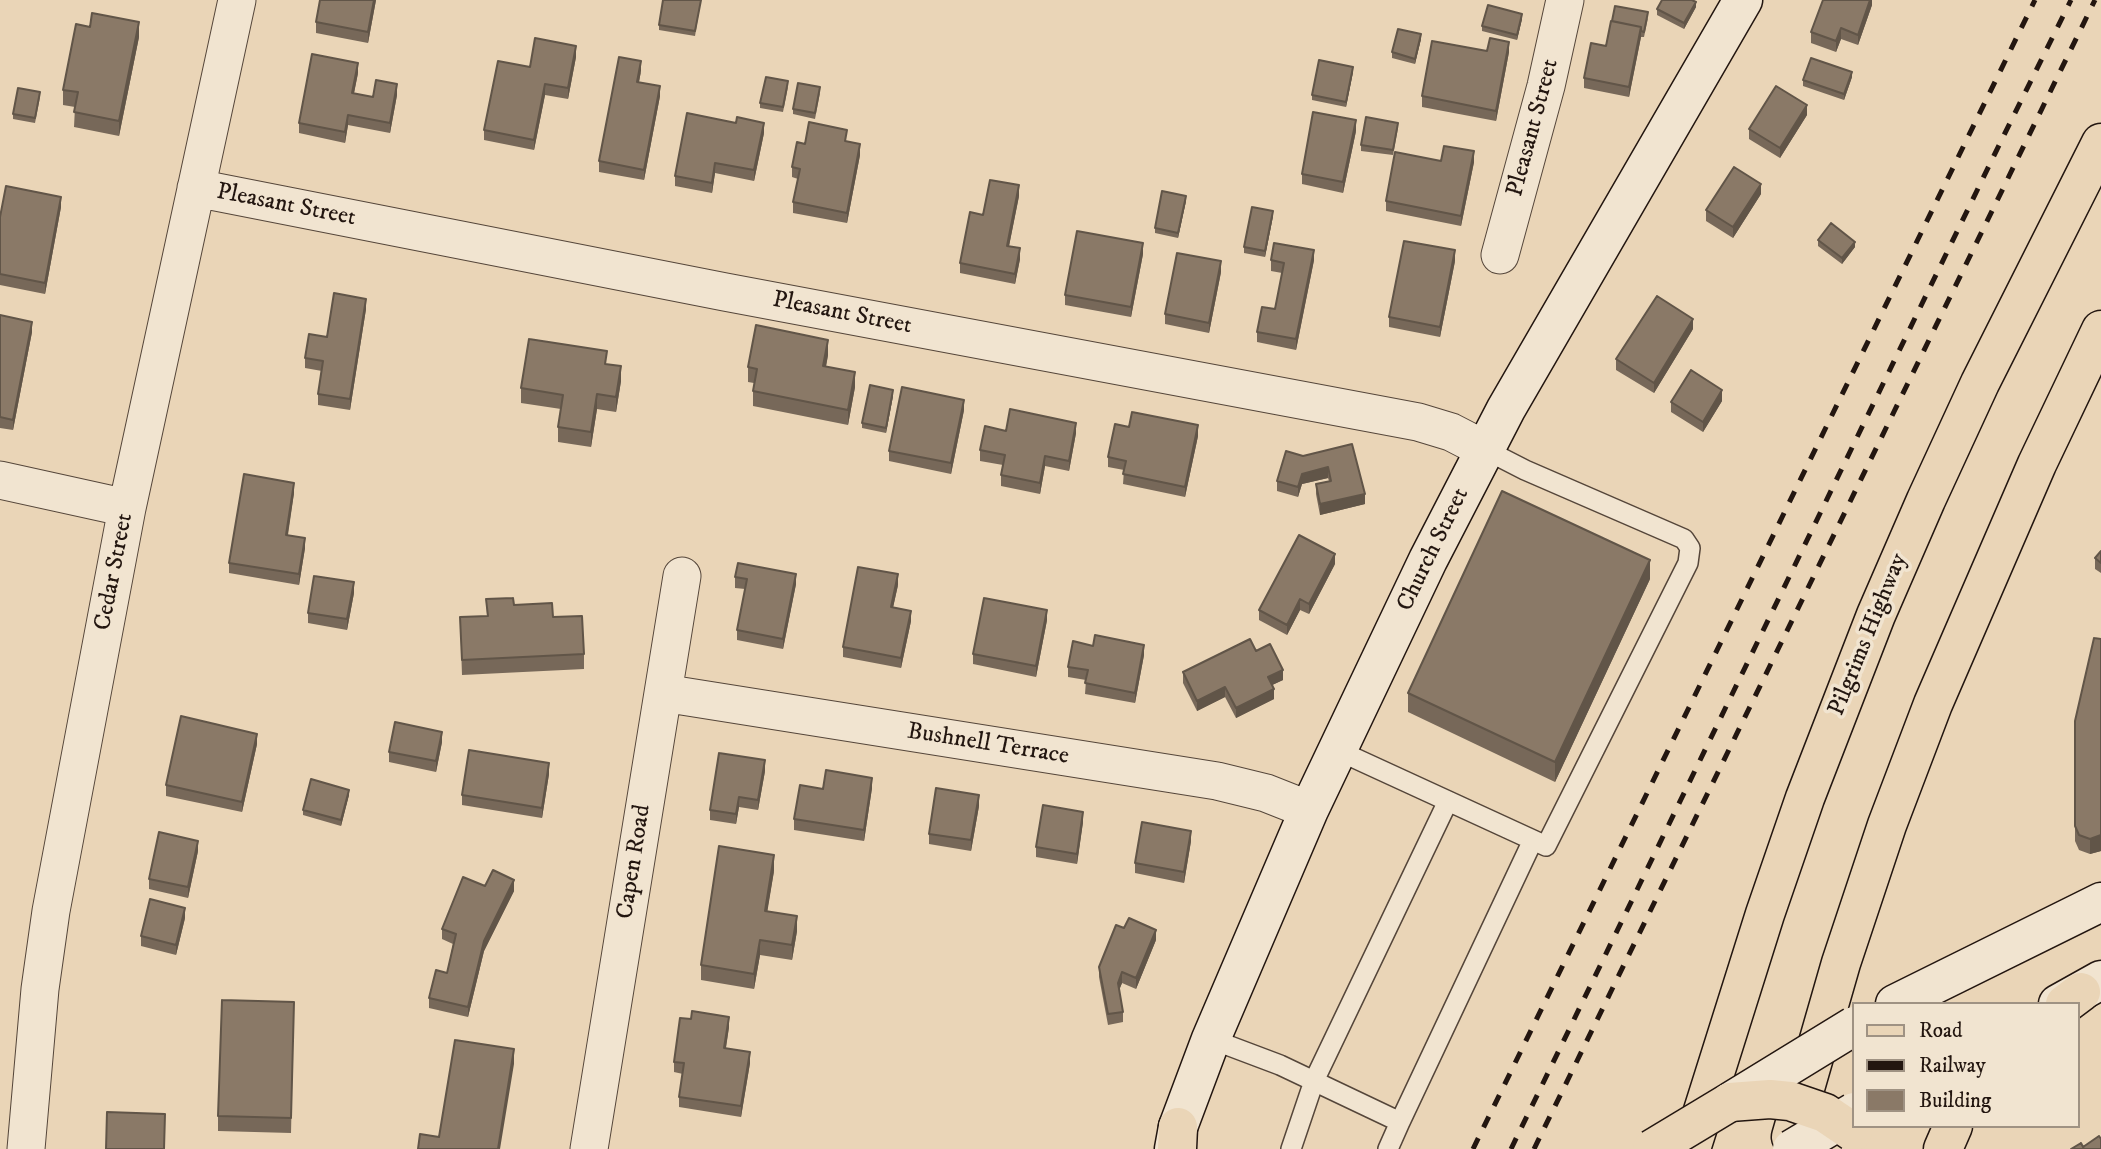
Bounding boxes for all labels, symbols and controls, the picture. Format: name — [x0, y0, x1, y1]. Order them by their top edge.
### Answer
street label: Pleasant Street — [1502, 56, 1566, 200]
street label: Pleasant Street — [214, 178, 358, 234]
street label: Pleasant Street — [770, 286, 914, 342]
street label: Church Street — [1392, 484, 1476, 616]
street label: Cedar Street — [90, 511, 140, 633]
street label: Pilgrims Highway — [1823, 550, 1915, 720]
street label: Bushnell Terrace — [905, 718, 1071, 772]
street label: Capen Road — [612, 803, 658, 921]
legend — [1853, 1002, 2080, 1128]
text: Road — [1919, 1018, 1963, 1044]
text: Railway — [1919, 1053, 1986, 1079]
text: Building — [1919, 1088, 1991, 1114]

